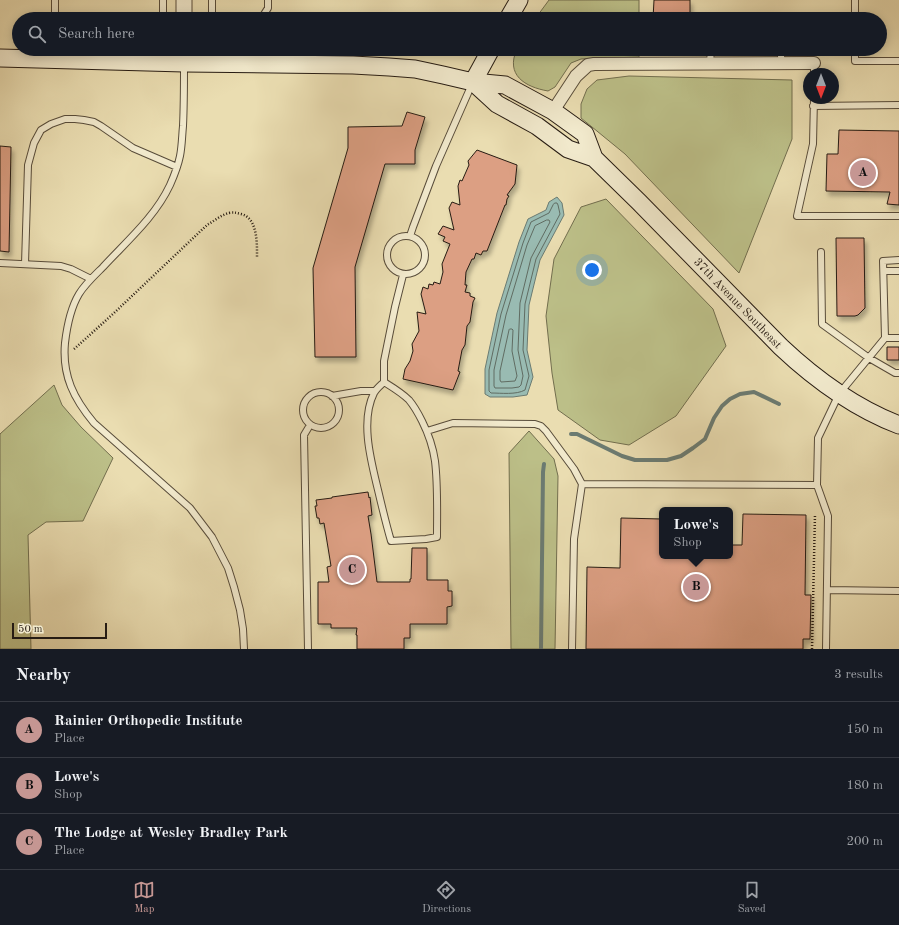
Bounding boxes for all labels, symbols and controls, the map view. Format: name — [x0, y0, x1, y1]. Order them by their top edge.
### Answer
search box — [12, 12, 887, 56]
icon: search — [26, 23, 48, 45]
text: Search here — [58, 27, 135, 42]
north arrow — [803, 68, 839, 104]
pin: A — [850, 158, 876, 188]
street label: 37th Avenue Southeast — [691, 256, 784, 351]
your location — [582, 260, 602, 280]
popup — [659, 507, 733, 559]
text: Lowe's — [673, 518, 719, 533]
text: Shop — [673, 536, 702, 549]
pin: C — [339, 555, 365, 585]
pin: B — [683, 572, 709, 602]
scale bar — [12, 621, 107, 640]
text: 50 m — [18, 624, 43, 635]
text: Nearby — [16, 667, 71, 684]
text: 3 results — [834, 668, 883, 681]
text: Rainier Orthopedic Institute — [54, 714, 243, 729]
text: A — [24, 723, 34, 736]
text: 150 m — [846, 723, 883, 736]
text: Place — [54, 732, 84, 745]
text: Lowe's — [54, 770, 99, 785]
text: B — [24, 779, 34, 792]
text: 180 m — [846, 779, 883, 792]
text: Shop — [54, 788, 82, 801]
text: The Lodge at Wesley Bradley Park — [54, 826, 288, 841]
text: C — [25, 835, 33, 848]
text: 200 m — [846, 835, 883, 848]
text: Place — [54, 844, 84, 857]
tab: Map — [133, 879, 155, 917]
tab: Directions — [422, 879, 471, 917]
tab: Saved — [738, 879, 766, 917]

